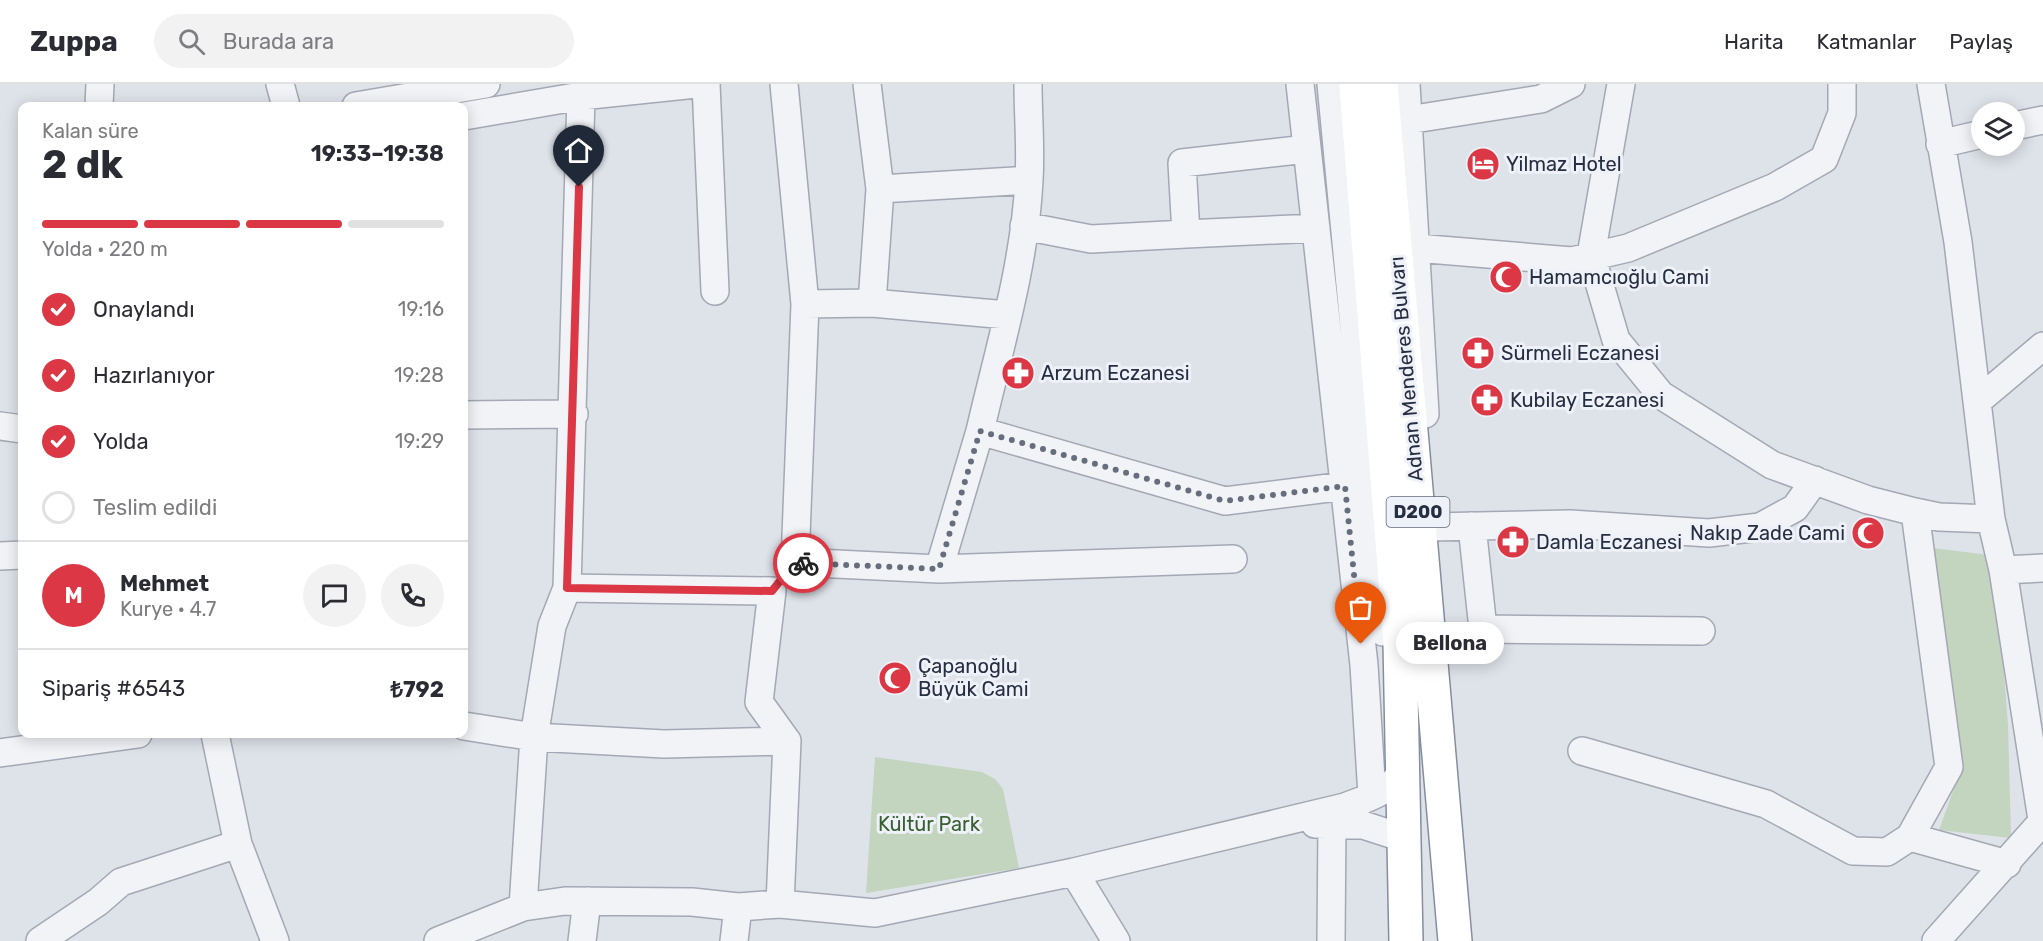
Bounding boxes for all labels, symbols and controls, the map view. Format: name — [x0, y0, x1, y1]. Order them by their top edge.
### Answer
search box — [154, 14, 574, 68]
text: Zuppa — [30, 25, 118, 58]
icon: search — [175, 25, 208, 58]
text: Burada ara — [223, 28, 334, 55]
text: Harita — [1724, 29, 1784, 54]
text: Katmanlar — [1817, 29, 1916, 54]
text: Paylaş — [1949, 29, 2013, 54]
map controls — [1971, 102, 2025, 156]
button: layers — [1971, 102, 2025, 156]
text: Kalan süre — [42, 119, 139, 143]
pin — [553, 125, 604, 187]
icon: home — [562, 134, 595, 167]
text: 19:33–19:38 — [311, 140, 444, 167]
text: 2 dk — [42, 142, 123, 188]
hotel icon: Yilmaz Hotel — [1465, 146, 1501, 182]
place label: Yilmaz Hotel — [1506, 152, 1622, 176]
text: Yolda · 220 m — [42, 237, 168, 261]
street label: Adnan Menderes Bulvarı — [1384, 255, 1428, 483]
mosque icon: Hamamcıoğlu Cami — [1488, 259, 1524, 295]
place label: Hamamcıoğlu Cami — [1529, 265, 1709, 289]
icon: check — [42, 293, 75, 326]
text: Onaylandı — [93, 296, 195, 323]
text: 19:16 — [398, 297, 444, 321]
pharmacy icon: Sürmeli Eczanesi — [1460, 335, 1496, 371]
place label: Sürmeli Eczanesi — [1501, 341, 1659, 365]
pharmacy icon: Arzum Eczanesi — [1000, 355, 1036, 391]
icon: check — [42, 359, 75, 392]
place label: Arzum Eczanesi — [1041, 361, 1190, 385]
text: Hazırlanıyor — [93, 362, 215, 389]
text: 19:28 — [394, 363, 444, 387]
pharmacy icon: Kubilay Eczanesi — [1469, 382, 1505, 418]
place label: Kubilay Eczanesi — [1510, 388, 1664, 412]
icon: check — [42, 425, 75, 458]
text: Yolda — [93, 428, 149, 455]
text: 19:29 — [395, 429, 444, 453]
text: Teslim edildi — [93, 494, 217, 521]
road number: D200 — [1386, 497, 1450, 527]
mosque icon: Nakıp Zade Cami — [1850, 515, 1886, 551]
place label: Nakıp Zade Cami — [1690, 521, 1845, 545]
pharmacy icon: Damla Eczanesi — [1495, 524, 1531, 560]
place label: Damla Eczanesi — [1536, 530, 1682, 554]
courier — [773, 533, 833, 593]
icon: bike — [787, 547, 820, 580]
button: chat — [303, 564, 366, 627]
button: phone — [381, 564, 444, 627]
text: Mehmet — [120, 570, 209, 597]
text: M — [64, 582, 83, 609]
pin — [1335, 582, 1386, 644]
icon: bag — [1344, 591, 1377, 624]
text: Kurye · 4.7 — [120, 597, 216, 621]
callout: Bellona — [1397, 623, 1505, 665]
text: Bellona — [1413, 631, 1487, 655]
place label: Çapanoğlu Büyük Cami — [918, 654, 1029, 701]
mosque icon: Çapanoğlu Büyük Cami — [877, 660, 913, 696]
text: Sipariş #6543 — [42, 675, 185, 702]
text: ₺792 — [390, 676, 444, 703]
park label: Kültür Park — [878, 812, 981, 836]

